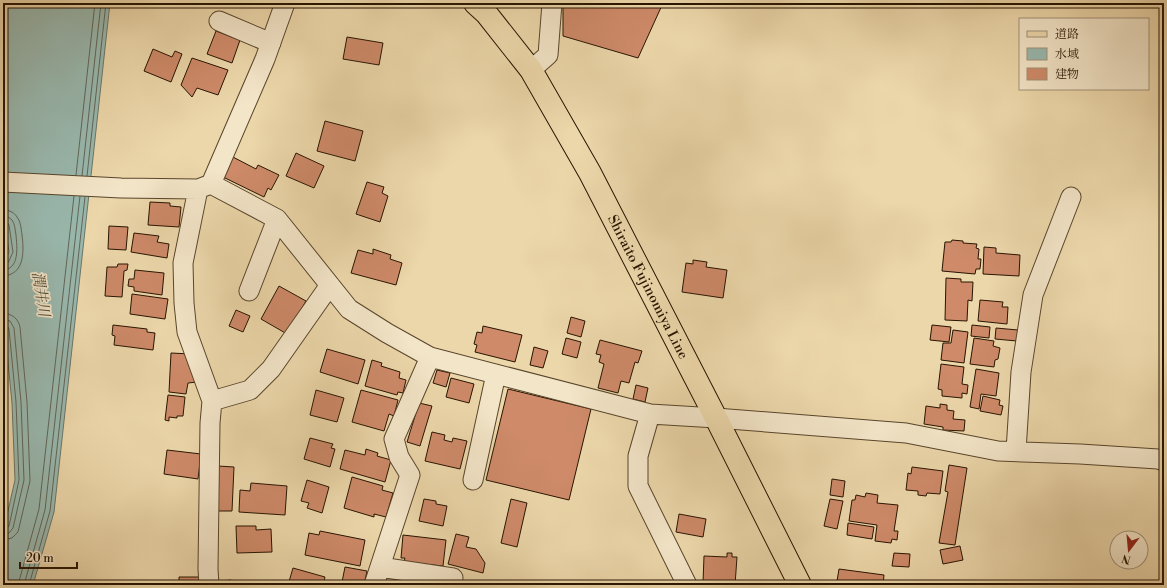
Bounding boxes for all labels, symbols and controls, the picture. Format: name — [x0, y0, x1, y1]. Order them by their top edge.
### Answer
legend — [1019, 18, 1149, 90]
text: 道路 — [1055, 27, 1079, 42]
text: 水域 — [1055, 47, 1079, 62]
text: 建物 — [1055, 67, 1079, 82]
street label: Shiraito Fujinomiya Line — [603, 212, 692, 362]
water label: 潤井川 — [28, 270, 54, 320]
north arrow — [1109, 530, 1149, 570]
scale bar — [20, 544, 77, 570]
text: 20 m — [26, 551, 54, 566]
text: N — [1120, 551, 1133, 567]

